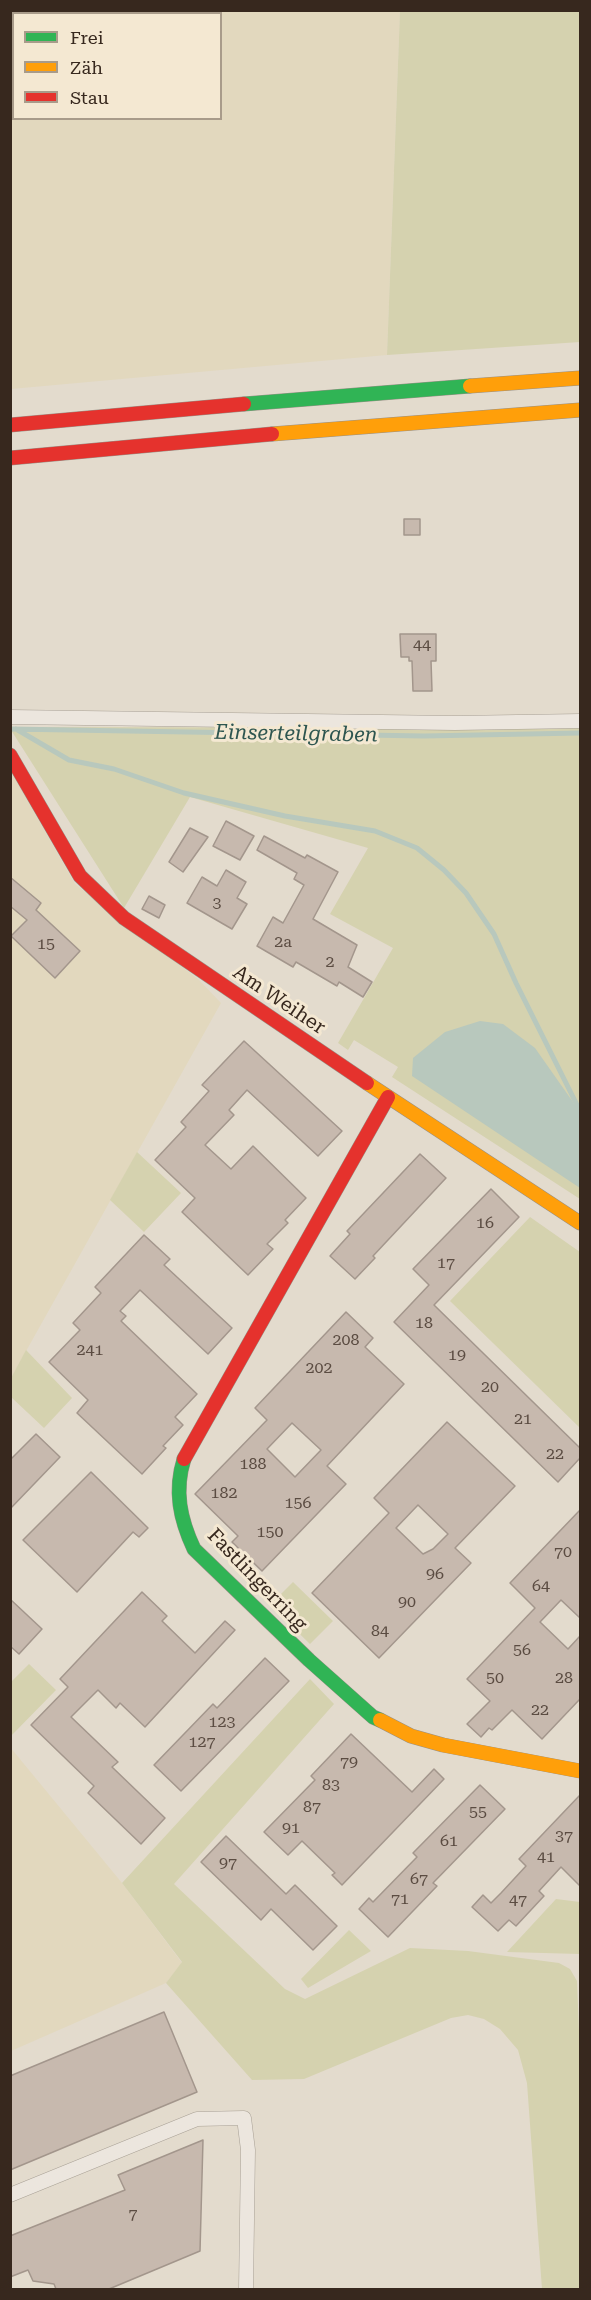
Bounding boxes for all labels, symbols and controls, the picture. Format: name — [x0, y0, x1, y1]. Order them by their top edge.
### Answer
legend — [12, 12, 222, 120]
text: Frei — [70, 27, 103, 48]
text: Zäh — [70, 57, 103, 78]
text: Stau — [70, 87, 109, 108]
house number: 44 — [413, 635, 431, 655]
water label: Einserteilgraben — [214, 720, 378, 748]
house number: 3 — [213, 893, 221, 913]
house number: 2a — [274, 932, 292, 952]
house number: 15 — [37, 934, 55, 954]
house number: 2 — [326, 952, 334, 972]
street label: Am Weiher — [228, 960, 330, 1040]
house number: 16 — [476, 1213, 494, 1233]
house number: 17 — [437, 1253, 455, 1273]
house number: 18 — [415, 1313, 433, 1333]
house number: 208 — [333, 1330, 359, 1350]
house number: 241 — [77, 1340, 103, 1360]
house number: 19 — [448, 1345, 466, 1365]
house number: 202 — [306, 1358, 332, 1378]
house number: 20 — [481, 1377, 499, 1397]
house number: 21 — [514, 1409, 532, 1429]
house number: 22 — [546, 1444, 564, 1464]
house number: 188 — [240, 1454, 266, 1474]
house number: 182 — [211, 1483, 237, 1503]
house number: 156 — [285, 1493, 311, 1513]
house number: 150 — [257, 1522, 283, 1542]
street label: Fastlingerring — [202, 1524, 312, 1636]
house number: 70 — [554, 1542, 572, 1562]
house number: 96 — [426, 1564, 444, 1584]
house number: 64 — [532, 1576, 550, 1596]
house number: 90 — [398, 1592, 416, 1612]
house number: 84 — [371, 1621, 389, 1641]
house number: 56 — [513, 1640, 531, 1660]
house number: 50 — [486, 1668, 504, 1688]
house number: 28 — [555, 1668, 573, 1688]
house number: 22 — [531, 1700, 549, 1720]
house number: 123 — [209, 1712, 235, 1732]
house number: 127 — [189, 1732, 215, 1752]
house number: 79 — [340, 1752, 358, 1772]
house number: 83 — [322, 1775, 340, 1795]
house number: 87 — [303, 1797, 321, 1817]
house number: 55 — [469, 1802, 487, 1822]
house number: 91 — [282, 1818, 300, 1838]
house number: 37 — [555, 1826, 573, 1846]
house number: 61 — [440, 1831, 458, 1851]
house number: 41 — [537, 1847, 555, 1867]
house number: 97 — [219, 1853, 237, 1873]
house number: 67 — [410, 1869, 428, 1889]
house number: 71 — [391, 1889, 409, 1909]
house number: 47 — [509, 1890, 527, 1910]
house number: 7 — [129, 2204, 137, 2224]

